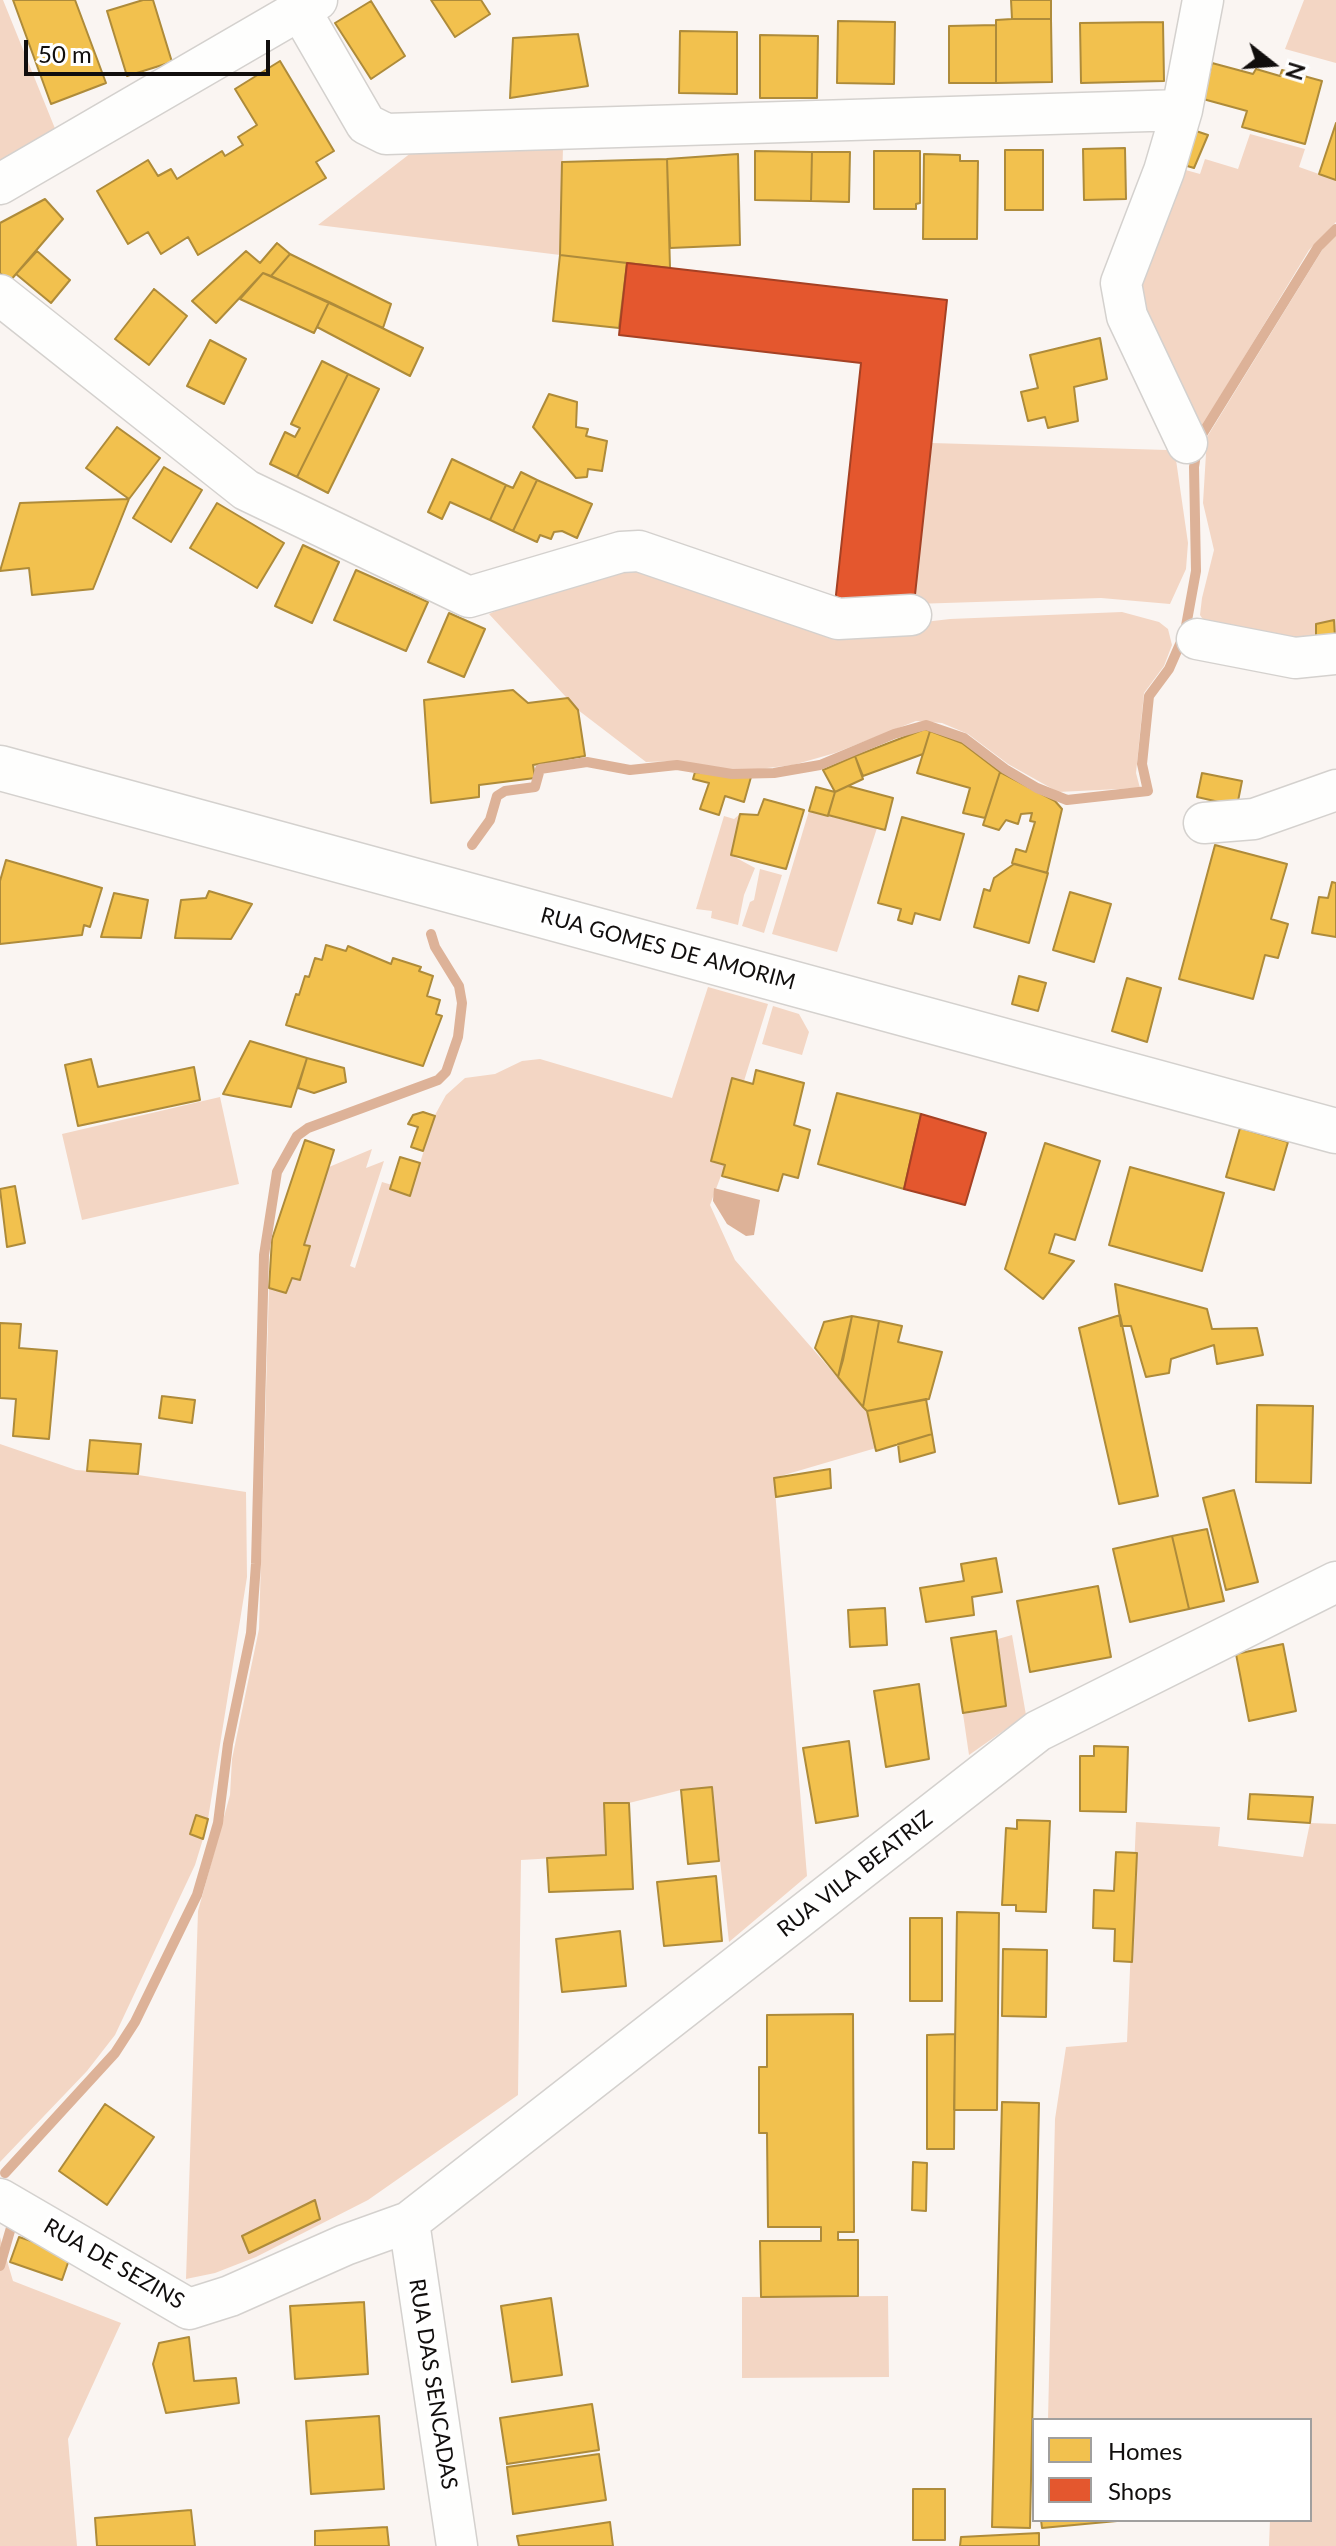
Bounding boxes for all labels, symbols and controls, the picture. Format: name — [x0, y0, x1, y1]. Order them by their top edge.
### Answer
scale bar — [28, 24, 274, 74]
north arrow — [1232, 24, 1312, 104]
text: 50 m — [38, 39, 92, 68]
text: N — [1280, 59, 1311, 83]
street label: RUA GOMES DE AMORIM — [538, 902, 798, 996]
street label: RUA VILA BEATRIZ — [772, 1805, 938, 1943]
street label: RUA DE SEZINS — [39, 2213, 189, 2315]
street label: RUA DAS SENCADAS — [403, 2277, 463, 2491]
legend — [1032, 2418, 1312, 2522]
text: Homes — [1108, 2436, 1182, 2465]
text: Shops — [1108, 2476, 1172, 2505]

